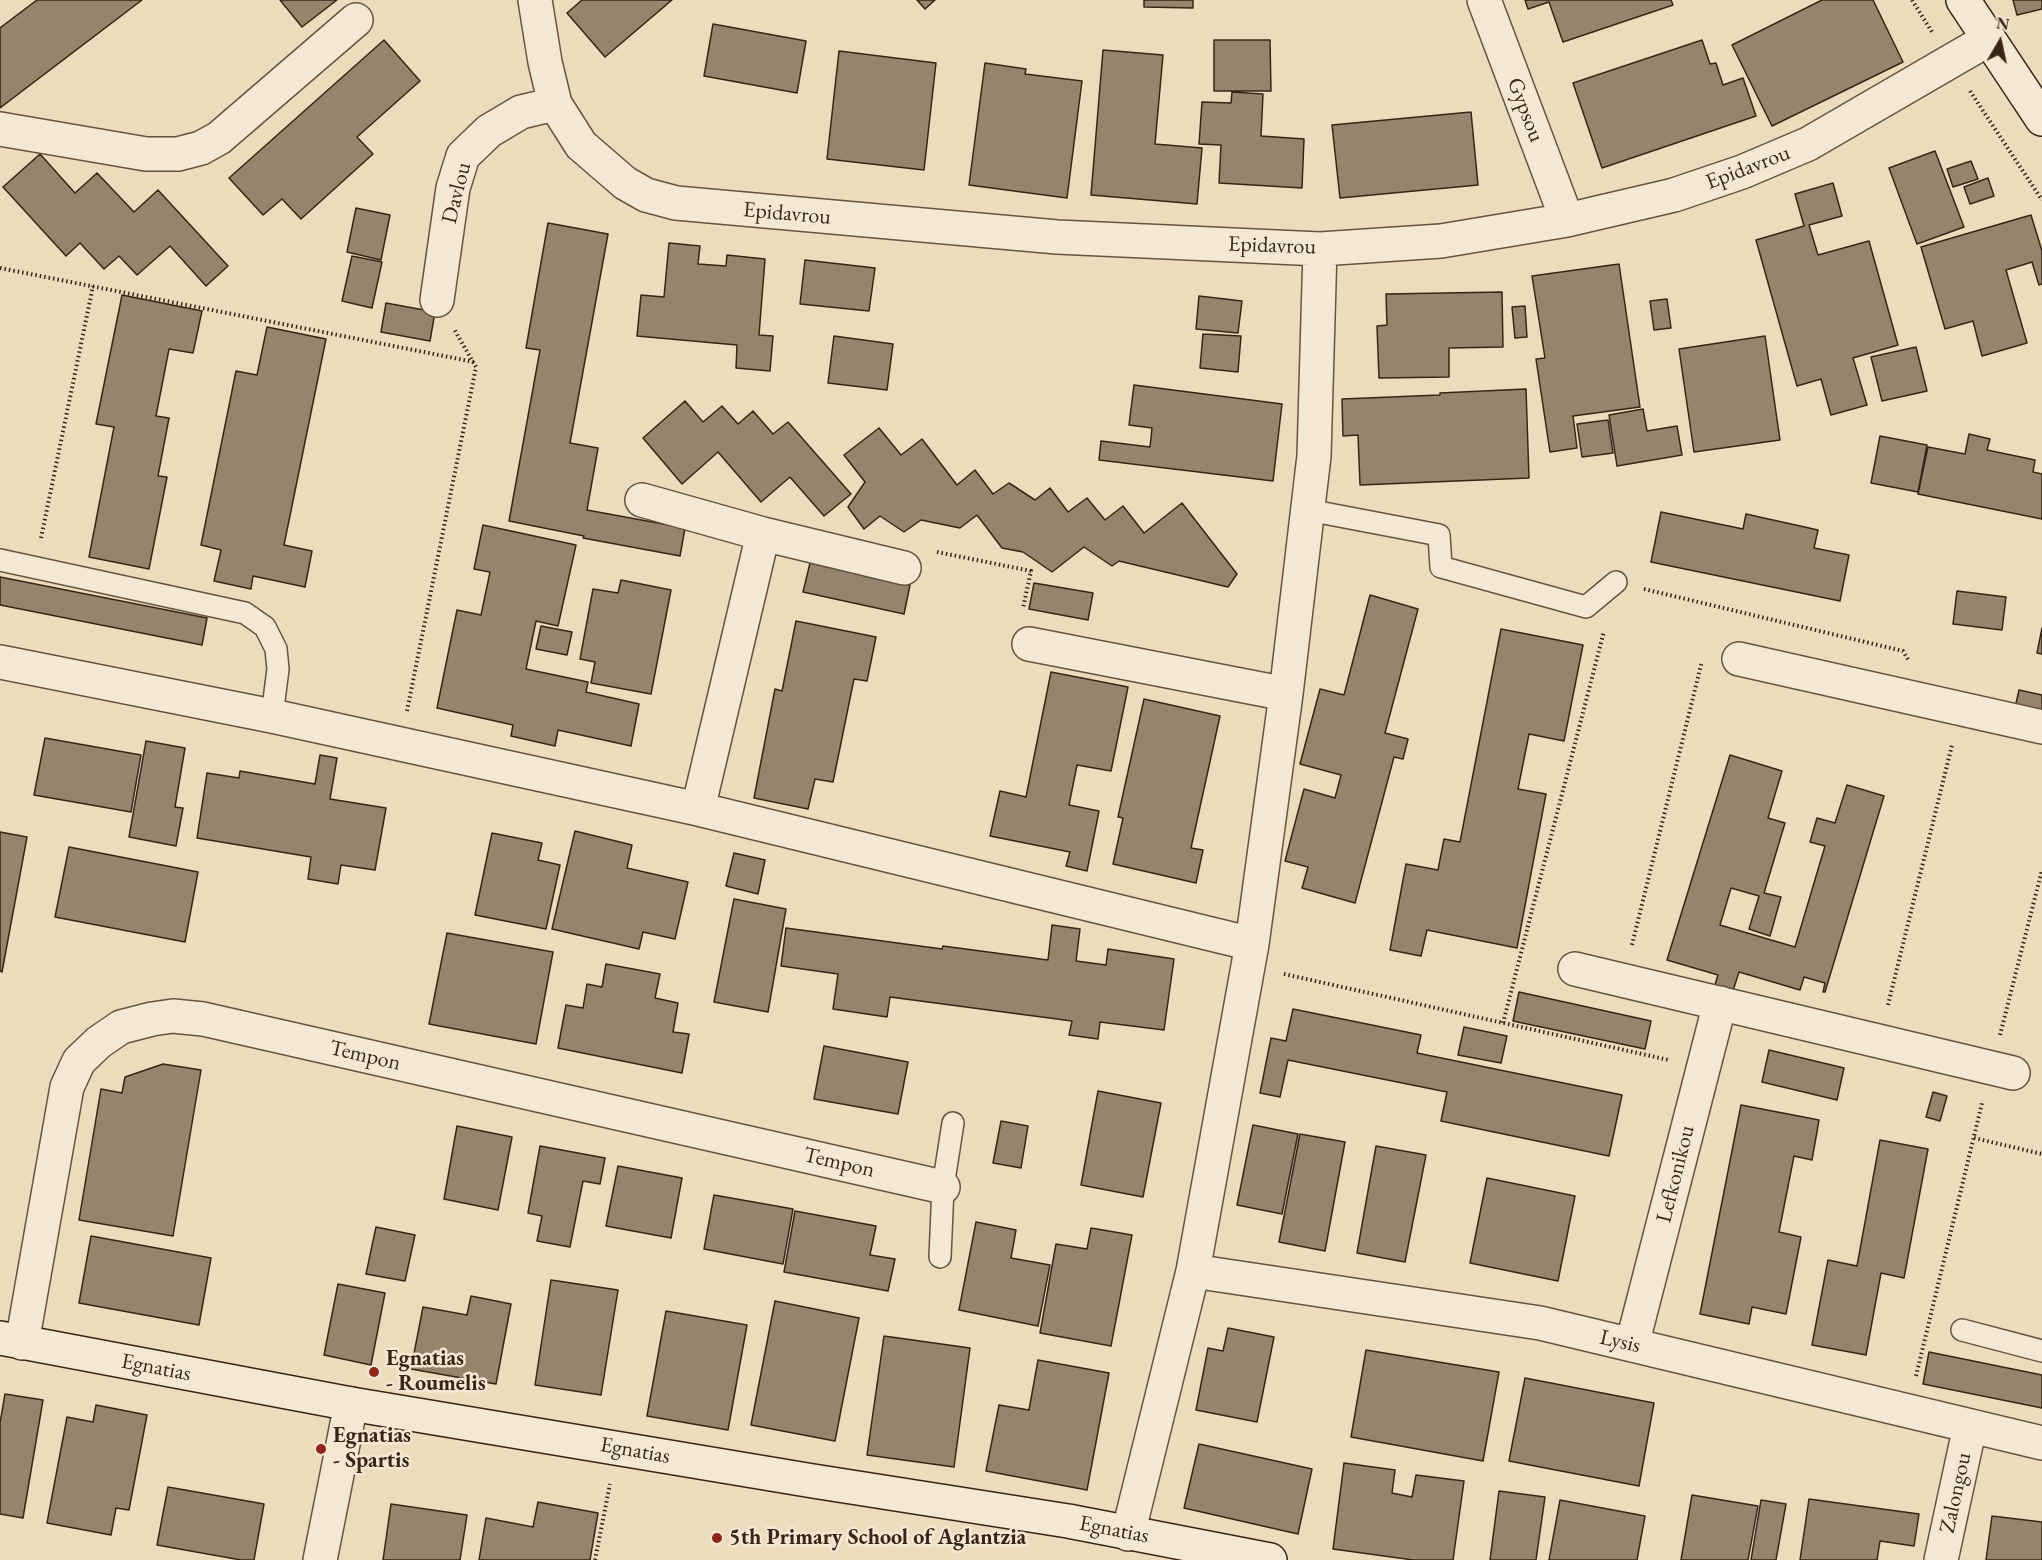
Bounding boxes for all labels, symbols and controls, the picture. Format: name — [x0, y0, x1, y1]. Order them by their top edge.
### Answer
north arrow — [1970, 12, 2030, 72]
text: N — [1995, 12, 2011, 35]
street label: Gypsou — [1501, 74, 1549, 146]
street label: Epidavrou — [1702, 140, 1794, 196]
street label: Davlou — [437, 160, 477, 226]
street label: Epidavrou — [742, 197, 832, 231]
street label: Epidavrou — [1227, 231, 1317, 261]
street label: Tempon — [327, 1035, 403, 1077]
street label: Lefkonikou — [1651, 1123, 1701, 1225]
street label: Tempon — [801, 1142, 877, 1184]
street label: Lysis — [1597, 1325, 1643, 1359]
place label: Egnatias - Roumelis — [386, 1346, 486, 1398]
street label: Egnatias — [119, 1348, 193, 1388]
marker: Egnatias - Roumelis — [367, 1365, 381, 1379]
place label: Egnatias - Spartis — [333, 1423, 411, 1474]
street label: Egnatias — [598, 1432, 672, 1470]
marker: Egnatias - Spartis — [314, 1442, 328, 1456]
street label: Zalongou — [1935, 1450, 1977, 1536]
street label: Egnatias — [1077, 1510, 1151, 1550]
place label: 5th Primary School of Aglantzia — [729, 1525, 1026, 1551]
marker: 5th Primary School of Aglantzia — [710, 1531, 724, 1545]

